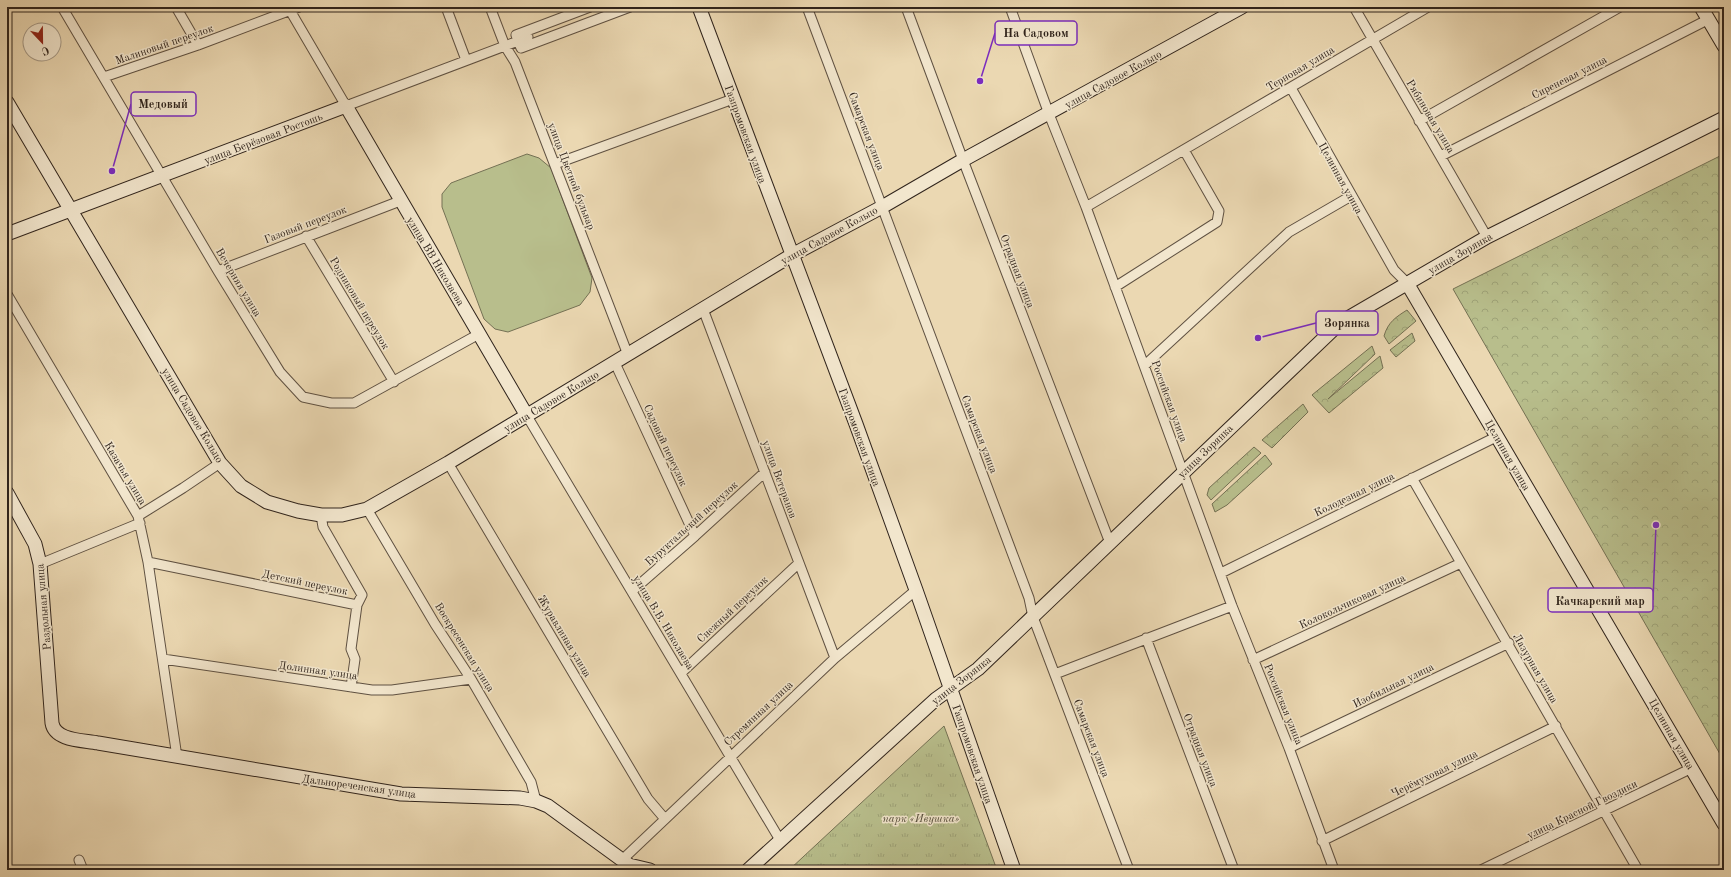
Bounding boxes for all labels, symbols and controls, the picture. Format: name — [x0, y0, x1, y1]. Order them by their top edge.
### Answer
callout: На Садовом — [995, 21, 1077, 45]
north arrow — [22, 22, 62, 62]
street label: Малиновый переулок — [114, 23, 215, 67]
text: На Садовом — [1003, 28, 1069, 40]
text: С — [40, 43, 51, 56]
street label: Терновая улица — [1265, 44, 1337, 94]
street label: улица Садовое Кольцо — [1063, 49, 1164, 111]
street label: Сиреневая улица — [1530, 54, 1610, 102]
street label: Рябиновая улица — [1403, 78, 1456, 156]
street label: Газпромовская улица — [722, 84, 768, 186]
street label: Самарская улица — [846, 91, 886, 173]
callout: Медовый — [131, 92, 196, 116]
text: Медовый — [138, 99, 188, 111]
street label: улица Берёзовая Ростошь — [203, 112, 324, 167]
street label: улица Цветной бульвар — [545, 121, 596, 232]
street label: Целинная улица — [1316, 141, 1364, 217]
street label: Газовый переулок — [263, 204, 349, 246]
street label: улица Садовое Кольцо — [779, 205, 880, 267]
street label: улица ВВ Николаева — [404, 215, 466, 309]
street label: улица Зорянка — [1427, 231, 1495, 277]
street label: Отрадная улица — [998, 233, 1036, 310]
street label: Вечерняя улица — [213, 247, 263, 319]
street label: Родниковый переулок — [327, 256, 391, 352]
callout: Зорянка — [1316, 311, 1378, 335]
text: Зорянка — [1324, 318, 1370, 330]
street label: Российская улица — [1149, 359, 1189, 445]
street label: улица Садовое Кольцо — [159, 366, 224, 465]
street label: улица Садовое Кольцо — [502, 370, 601, 435]
street label: Газпромовская улица — [836, 387, 882, 489]
street label: Самарская улица — [959, 394, 999, 476]
street label: Садовый переулок — [641, 403, 689, 489]
street label: Целинная улица — [1482, 418, 1532, 494]
street label: улица Зорянка — [1176, 423, 1236, 481]
street label: улица Ветеранов — [759, 439, 798, 520]
street label: Казачья улица — [102, 440, 148, 508]
street label: Колодезная улица — [1313, 471, 1397, 520]
street label: Буруктальский переулок — [644, 479, 741, 569]
street label: Раздольная улица — [35, 562, 54, 651]
street label: Детский переулок — [261, 569, 349, 598]
street label: Колокольчиковая улица — [1298, 573, 1408, 632]
street label: улица В.В. Николаева — [630, 574, 696, 672]
street label: Снежный переулок — [696, 574, 771, 646]
callout: Качкарский мар — [1548, 588, 1653, 612]
street label: Журавлиная улица — [535, 594, 593, 680]
text: Качкарский мар — [1555, 596, 1645, 608]
street label: Воскресенская улица — [432, 601, 496, 695]
street label: Лазурная улица — [1510, 632, 1559, 706]
street label: улица Зорянка — [930, 654, 994, 708]
street label: Долинная улица — [278, 661, 358, 683]
street label: Российская улица — [1261, 662, 1304, 747]
street label: Изобильная улица — [1351, 662, 1436, 711]
street label: Стремянная улица — [722, 679, 796, 749]
street label: Целинная улица — [1646, 697, 1696, 773]
street label: Самарская улица — [1071, 698, 1111, 780]
street label: Газпромовская улица — [950, 704, 994, 806]
street label: Отрадная улица — [1181, 712, 1219, 789]
street label: Черёмуховая улица — [1390, 748, 1480, 800]
street label: Дальнореченская улица — [301, 774, 417, 801]
street label: улица Красной Гвоздики — [1526, 779, 1640, 842]
park label: парк «Ивушка» — [883, 814, 960, 825]

